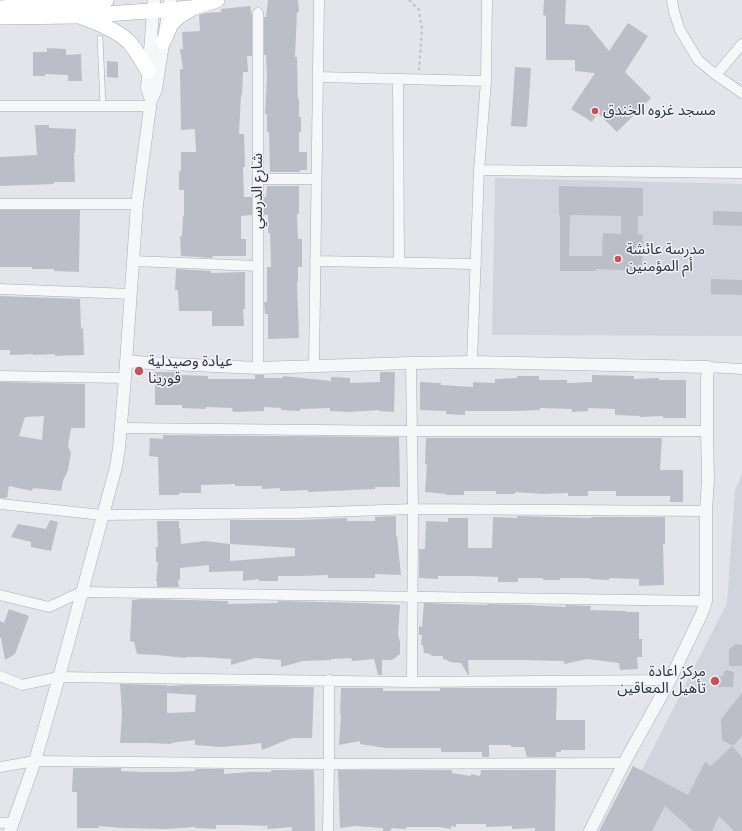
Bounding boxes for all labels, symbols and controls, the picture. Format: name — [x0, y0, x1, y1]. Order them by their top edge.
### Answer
place label: مسجد غزوه الخندق — [603, 102, 716, 120]
marker: مسجد غزوه الخندق — [590, 106, 600, 116]
street label: شارع الدرسي — [249, 153, 267, 229]
place label: مدرسة عائشة أم المؤمنين — [626, 241, 705, 276]
marker: مدرسة عائشة أم المؤمنين — [613, 254, 623, 264]
place label: عيادة وصيدلية قورينا — [148, 353, 233, 388]
marker: عيادة وصيدلية قورينا — [133, 365, 145, 377]
place label: مركز اعادة تأهيل المعاقين — [617, 663, 706, 698]
marker: مركز اعادة تأهيل المعاقين — [709, 675, 721, 687]

